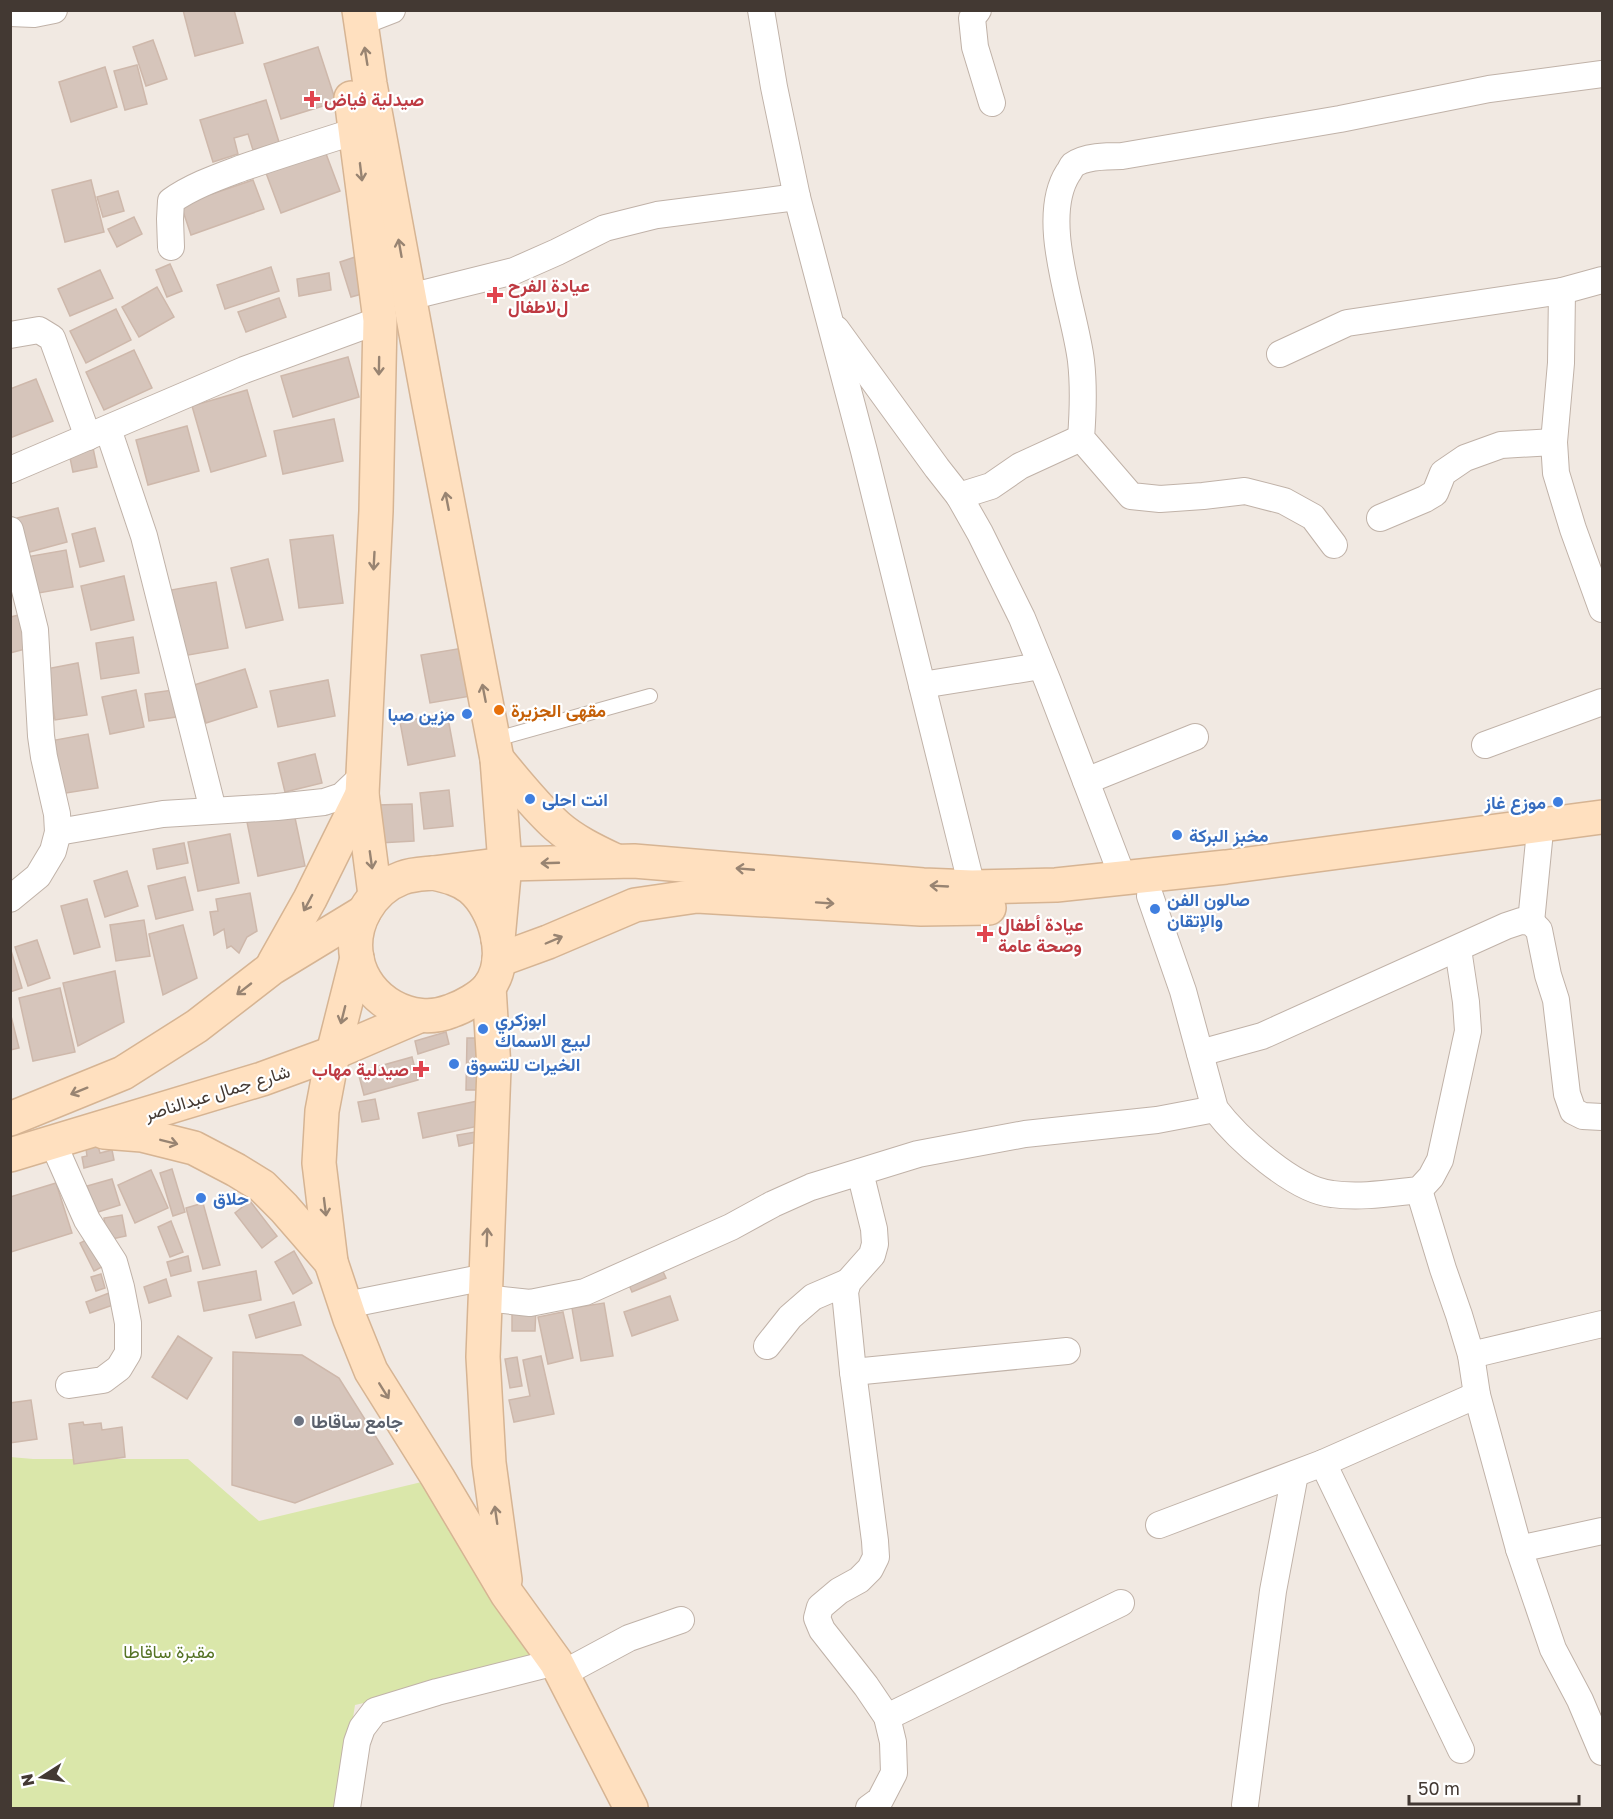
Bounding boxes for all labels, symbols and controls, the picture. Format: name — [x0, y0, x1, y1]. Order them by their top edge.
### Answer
one-way arrow — [360, 46, 371, 66]
place label: صيدلية فياض — [324, 88, 424, 111]
marker: صيدلية فياض — [305, 92, 319, 106]
one-way arrow — [356, 162, 367, 182]
one-way arrow — [394, 238, 405, 258]
place label: عيادة الفرح لﻻطفال — [508, 274, 590, 318]
marker: عيادة الفرح لﻻطفال — [486, 286, 504, 304]
one-way arrow — [374, 355, 385, 375]
one-way arrow — [441, 492, 452, 512]
one-way arrow — [368, 550, 379, 570]
one-way arrow — [478, 684, 489, 703]
place label: مقهى الجزيرة — [511, 699, 606, 722]
place label: مزين صبا — [388, 703, 455, 726]
marker: مقهى الجزيرة — [492, 703, 506, 717]
marker: مزين صبا — [460, 707, 474, 721]
place label: انت احلى — [542, 788, 608, 811]
place label: موزع غاز — [1484, 791, 1546, 815]
marker: انت احلى — [523, 792, 537, 806]
marker: موزع غاز — [1551, 795, 1565, 809]
place label: مخبز البركة — [1189, 824, 1269, 847]
marker: مخبز البركة — [1170, 828, 1184, 842]
one-way arrow — [365, 849, 376, 869]
one-way arrow — [541, 857, 561, 869]
one-way arrow — [736, 863, 755, 874]
one-way arrow — [930, 880, 950, 891]
place label: صالون الفن والإتقان — [1167, 888, 1250, 933]
one-way arrow — [302, 894, 313, 912]
one-way arrow — [814, 898, 834, 909]
marker: صالون الفن والإتقان — [1148, 902, 1162, 916]
place label: عيادة أطفال وصحة عامة — [998, 913, 1084, 957]
marker: عيادة أطفال وصحة عامة — [976, 925, 994, 943]
one-way arrow — [545, 933, 563, 944]
one-way arrow — [236, 983, 252, 996]
one-way arrow — [336, 1005, 348, 1024]
place label: ابوزكري لبيع اﻻسماك — [495, 1008, 591, 1053]
marker: ابوزكري لبيع اﻻسماك — [476, 1022, 490, 1036]
place label: الخيرات للتسوق — [466, 1053, 580, 1076]
marker: الخيرات للتسوق — [447, 1057, 461, 1071]
place label: صيدلية مهاب — [312, 1058, 409, 1081]
street label: شارع جمال عبدالناصر — [141, 1059, 293, 1127]
marker: صيدلية مهاب — [414, 1062, 428, 1076]
one-way arrow — [70, 1086, 89, 1097]
one-way arrow — [159, 1137, 178, 1149]
place label: حلاق — [213, 1187, 249, 1209]
marker: حلاق — [194, 1191, 208, 1205]
one-way arrow — [319, 1197, 330, 1217]
one-way arrow — [482, 1227, 493, 1247]
one-way arrow — [378, 1382, 390, 1399]
place label: جامع ساقاطا — [311, 1410, 403, 1434]
marker: جامع ساقاطا — [292, 1414, 306, 1428]
one-way arrow — [490, 1505, 501, 1525]
park label: مقبرة ساقاطا — [123, 1640, 215, 1663]
north arrow — [12, 1747, 72, 1807]
scale bar — [1409, 1768, 1578, 1806]
text: N — [16, 1772, 38, 1788]
text: 50 m — [1418, 1777, 1460, 1799]

